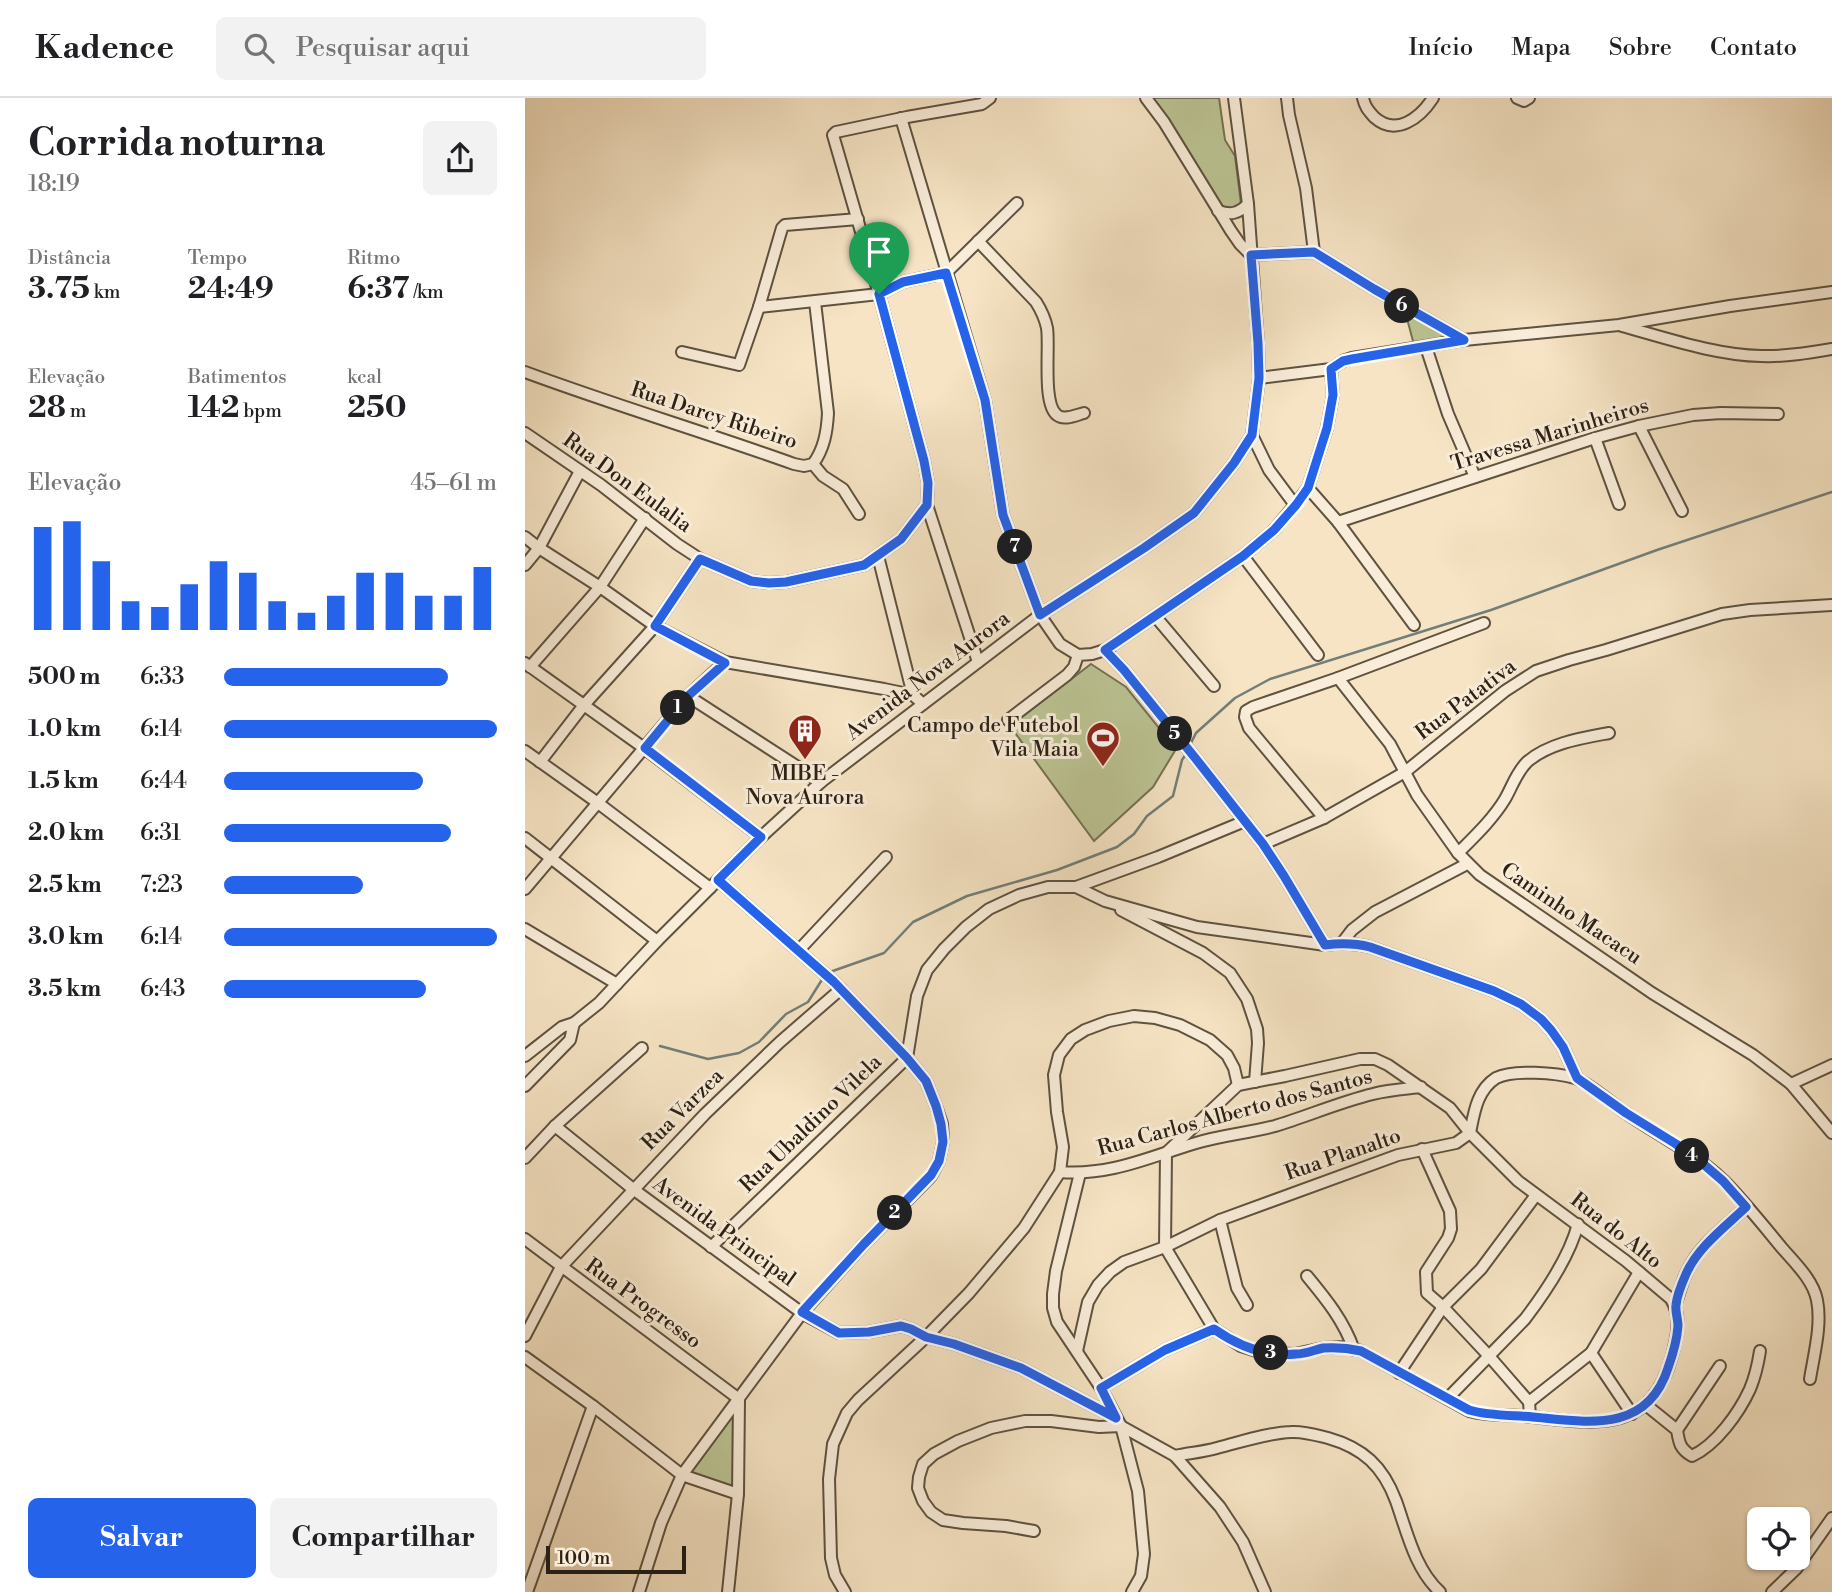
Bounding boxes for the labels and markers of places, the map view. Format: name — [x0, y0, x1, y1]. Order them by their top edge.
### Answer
pin — [849, 222, 909, 294]
pin: 6 — [1385, 288, 1419, 324]
pin: 7 — [997, 530, 1033, 564]
pin: 1 — [661, 690, 695, 726]
building icon: MIBE - Nova Aurora — [786, 712, 824, 761]
place label: Campo de Futebol Vila Maia — [907, 713, 1079, 763]
pin: 5 — [1157, 716, 1193, 752]
sports icon: Campo de Futebol Vila Maia — [1084, 719, 1122, 768]
place label: MIBE - Nova Aurora — [746, 761, 865, 811]
pin: 4 — [1675, 1138, 1709, 1174]
pin: 2 — [877, 1196, 913, 1230]
pin: 3 — [1253, 1336, 1289, 1370]

